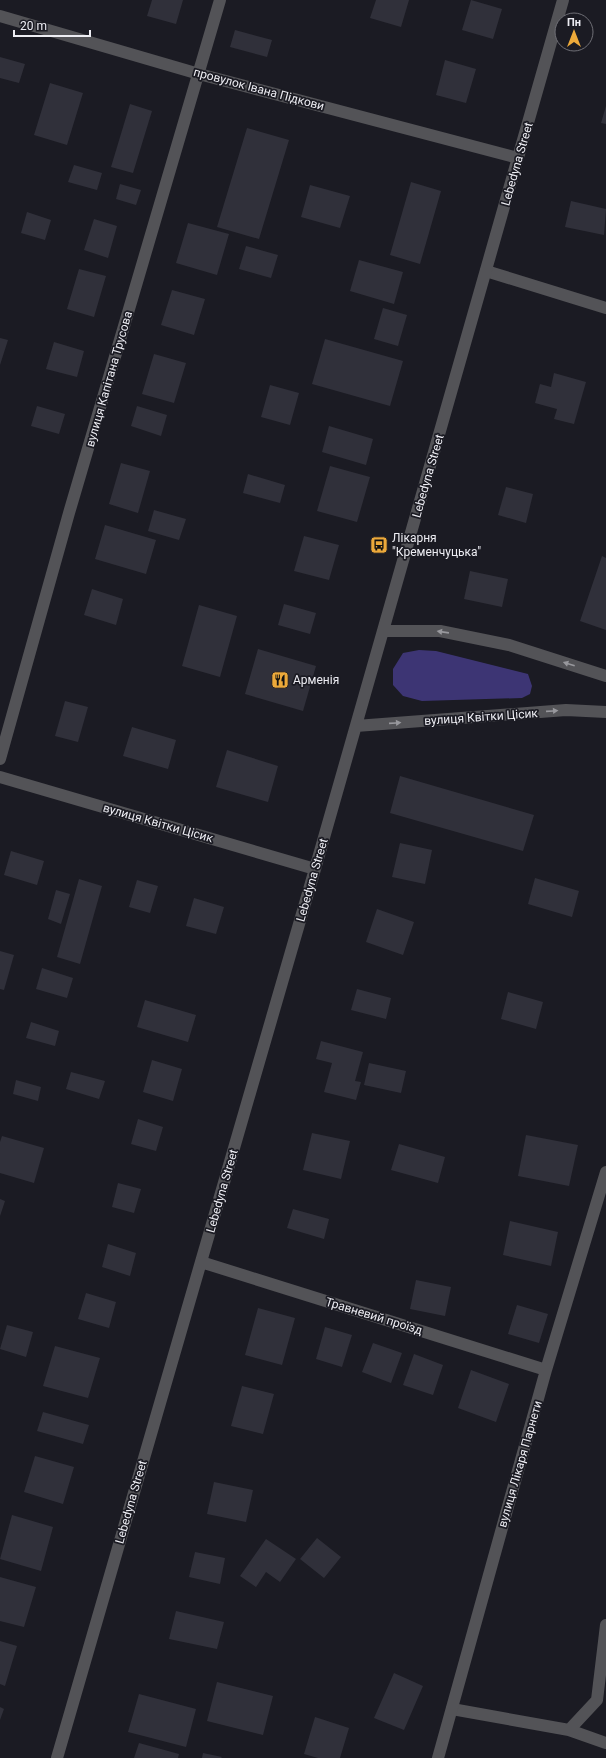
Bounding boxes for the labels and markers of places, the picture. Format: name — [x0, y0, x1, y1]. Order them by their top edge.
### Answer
place label: Лікарня "Кременчуцька" — [392, 531, 481, 559]
bus stop icon: Лікарня "Кременчуцька" — [369, 535, 389, 555]
restaurant icon: Арменія — [270, 670, 290, 690]
place label: Арменія — [293, 673, 339, 687]

